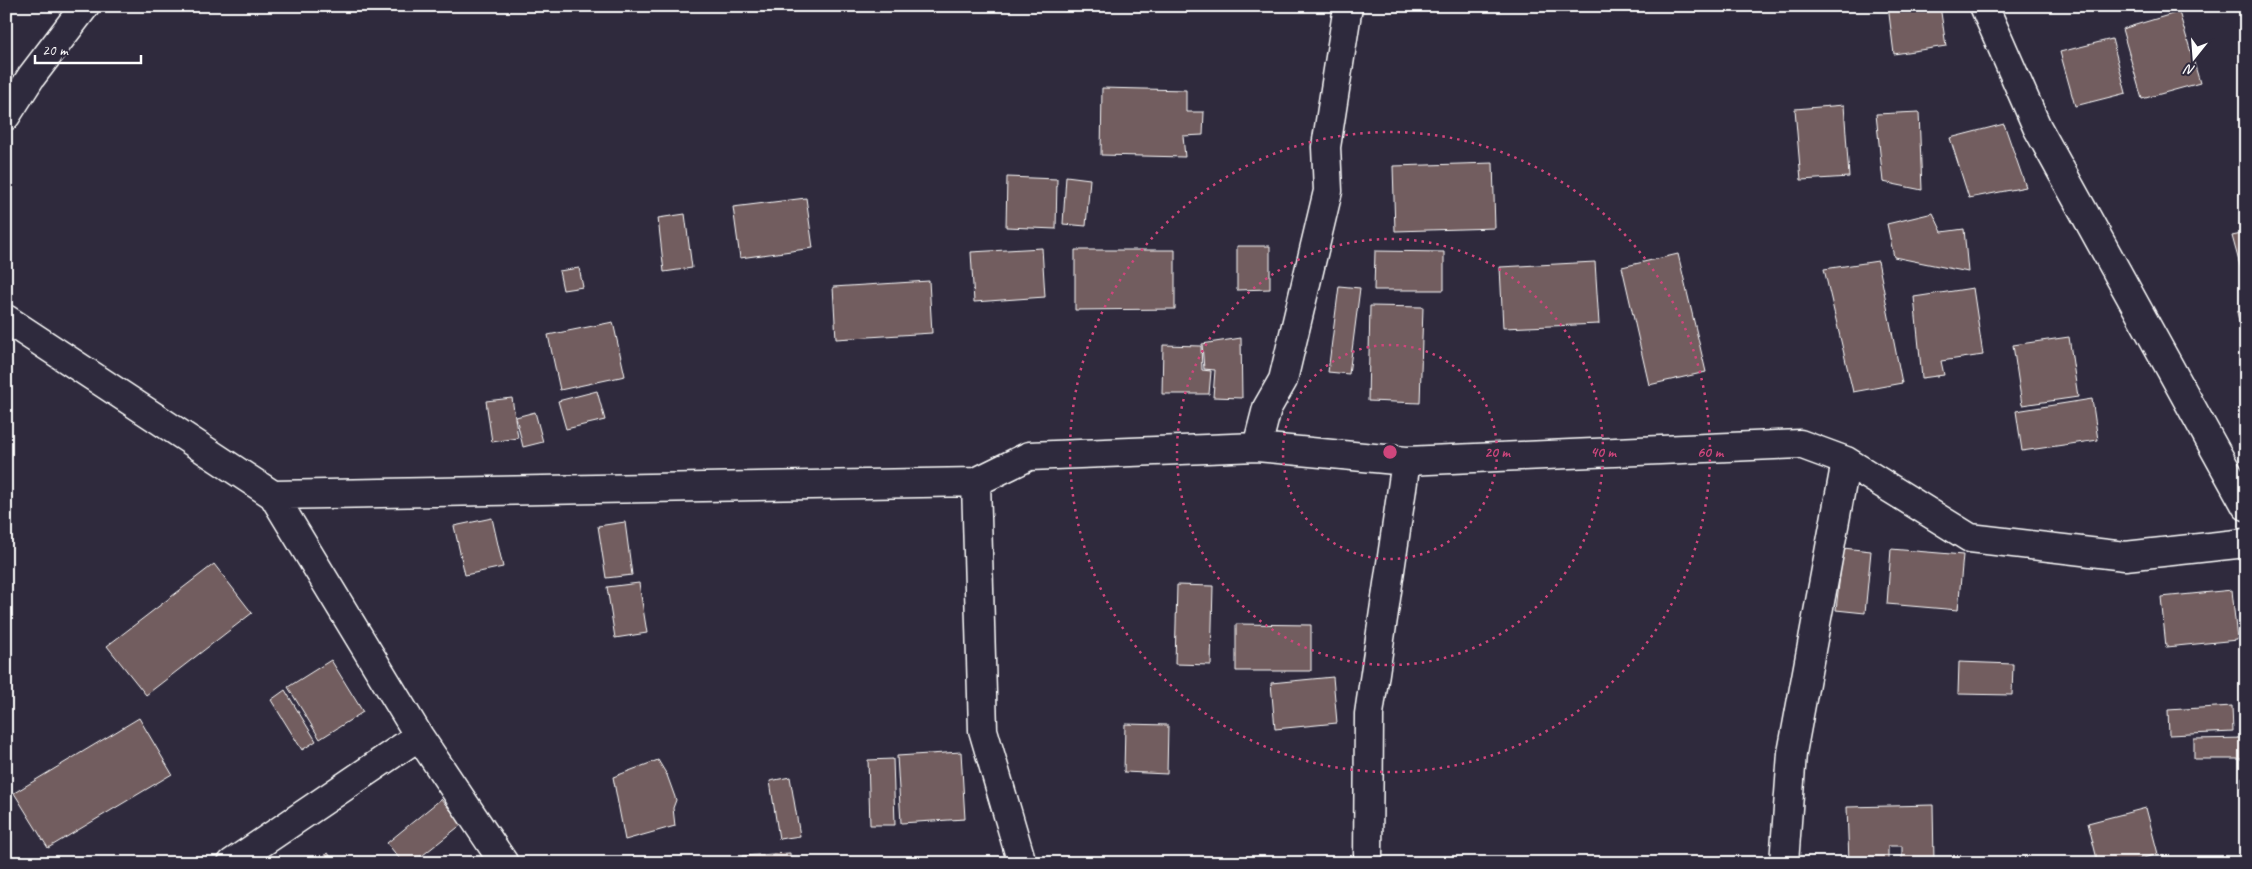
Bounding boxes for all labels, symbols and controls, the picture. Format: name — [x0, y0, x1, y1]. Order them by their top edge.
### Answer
scale bar — [35, 32, 141, 64]
north arrow — [2170, 32, 2220, 82]
text: 20 m — [42, 41, 69, 60]
text: N — [2181, 60, 2197, 79]
centre of rings — [1381, 443, 1399, 461]
text: 20 m — [1484, 443, 1511, 462]
text: 40 m — [1590, 443, 1617, 462]
text: 60 m — [1697, 443, 1724, 462]

